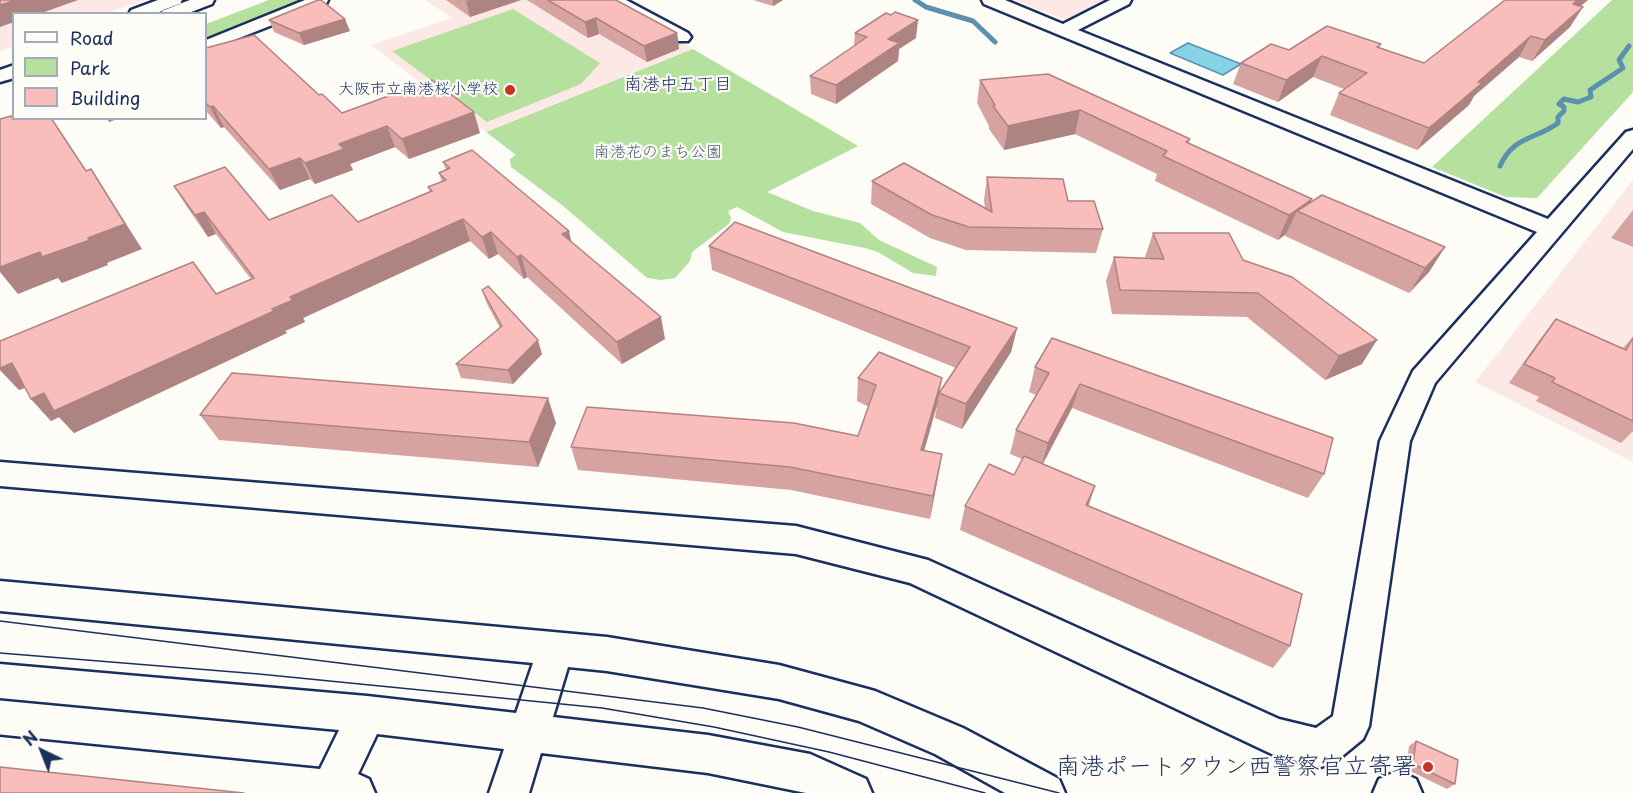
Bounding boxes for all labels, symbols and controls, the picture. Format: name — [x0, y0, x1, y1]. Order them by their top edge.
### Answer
legend — [12, 12, 207, 120]
text: Road — [70, 24, 114, 51]
text: Park — [70, 54, 110, 81]
district label: 南港中五丁目 — [624, 74, 732, 96]
place label: 大阪市立南港桜小学校 — [338, 80, 498, 100]
marker: 大阪市立南港桜小学校 — [503, 83, 517, 97]
text: Building — [70, 84, 140, 111]
park label: 南港花のまち公園 — [594, 143, 722, 163]
north arrow — [12, 721, 72, 781]
text: N — [17, 725, 43, 751]
place label: 南港ポートタウン西警察官立寄署 — [1056, 753, 1416, 781]
marker: 南港ポートタウン西警察官立寄署 — [1421, 760, 1435, 774]

